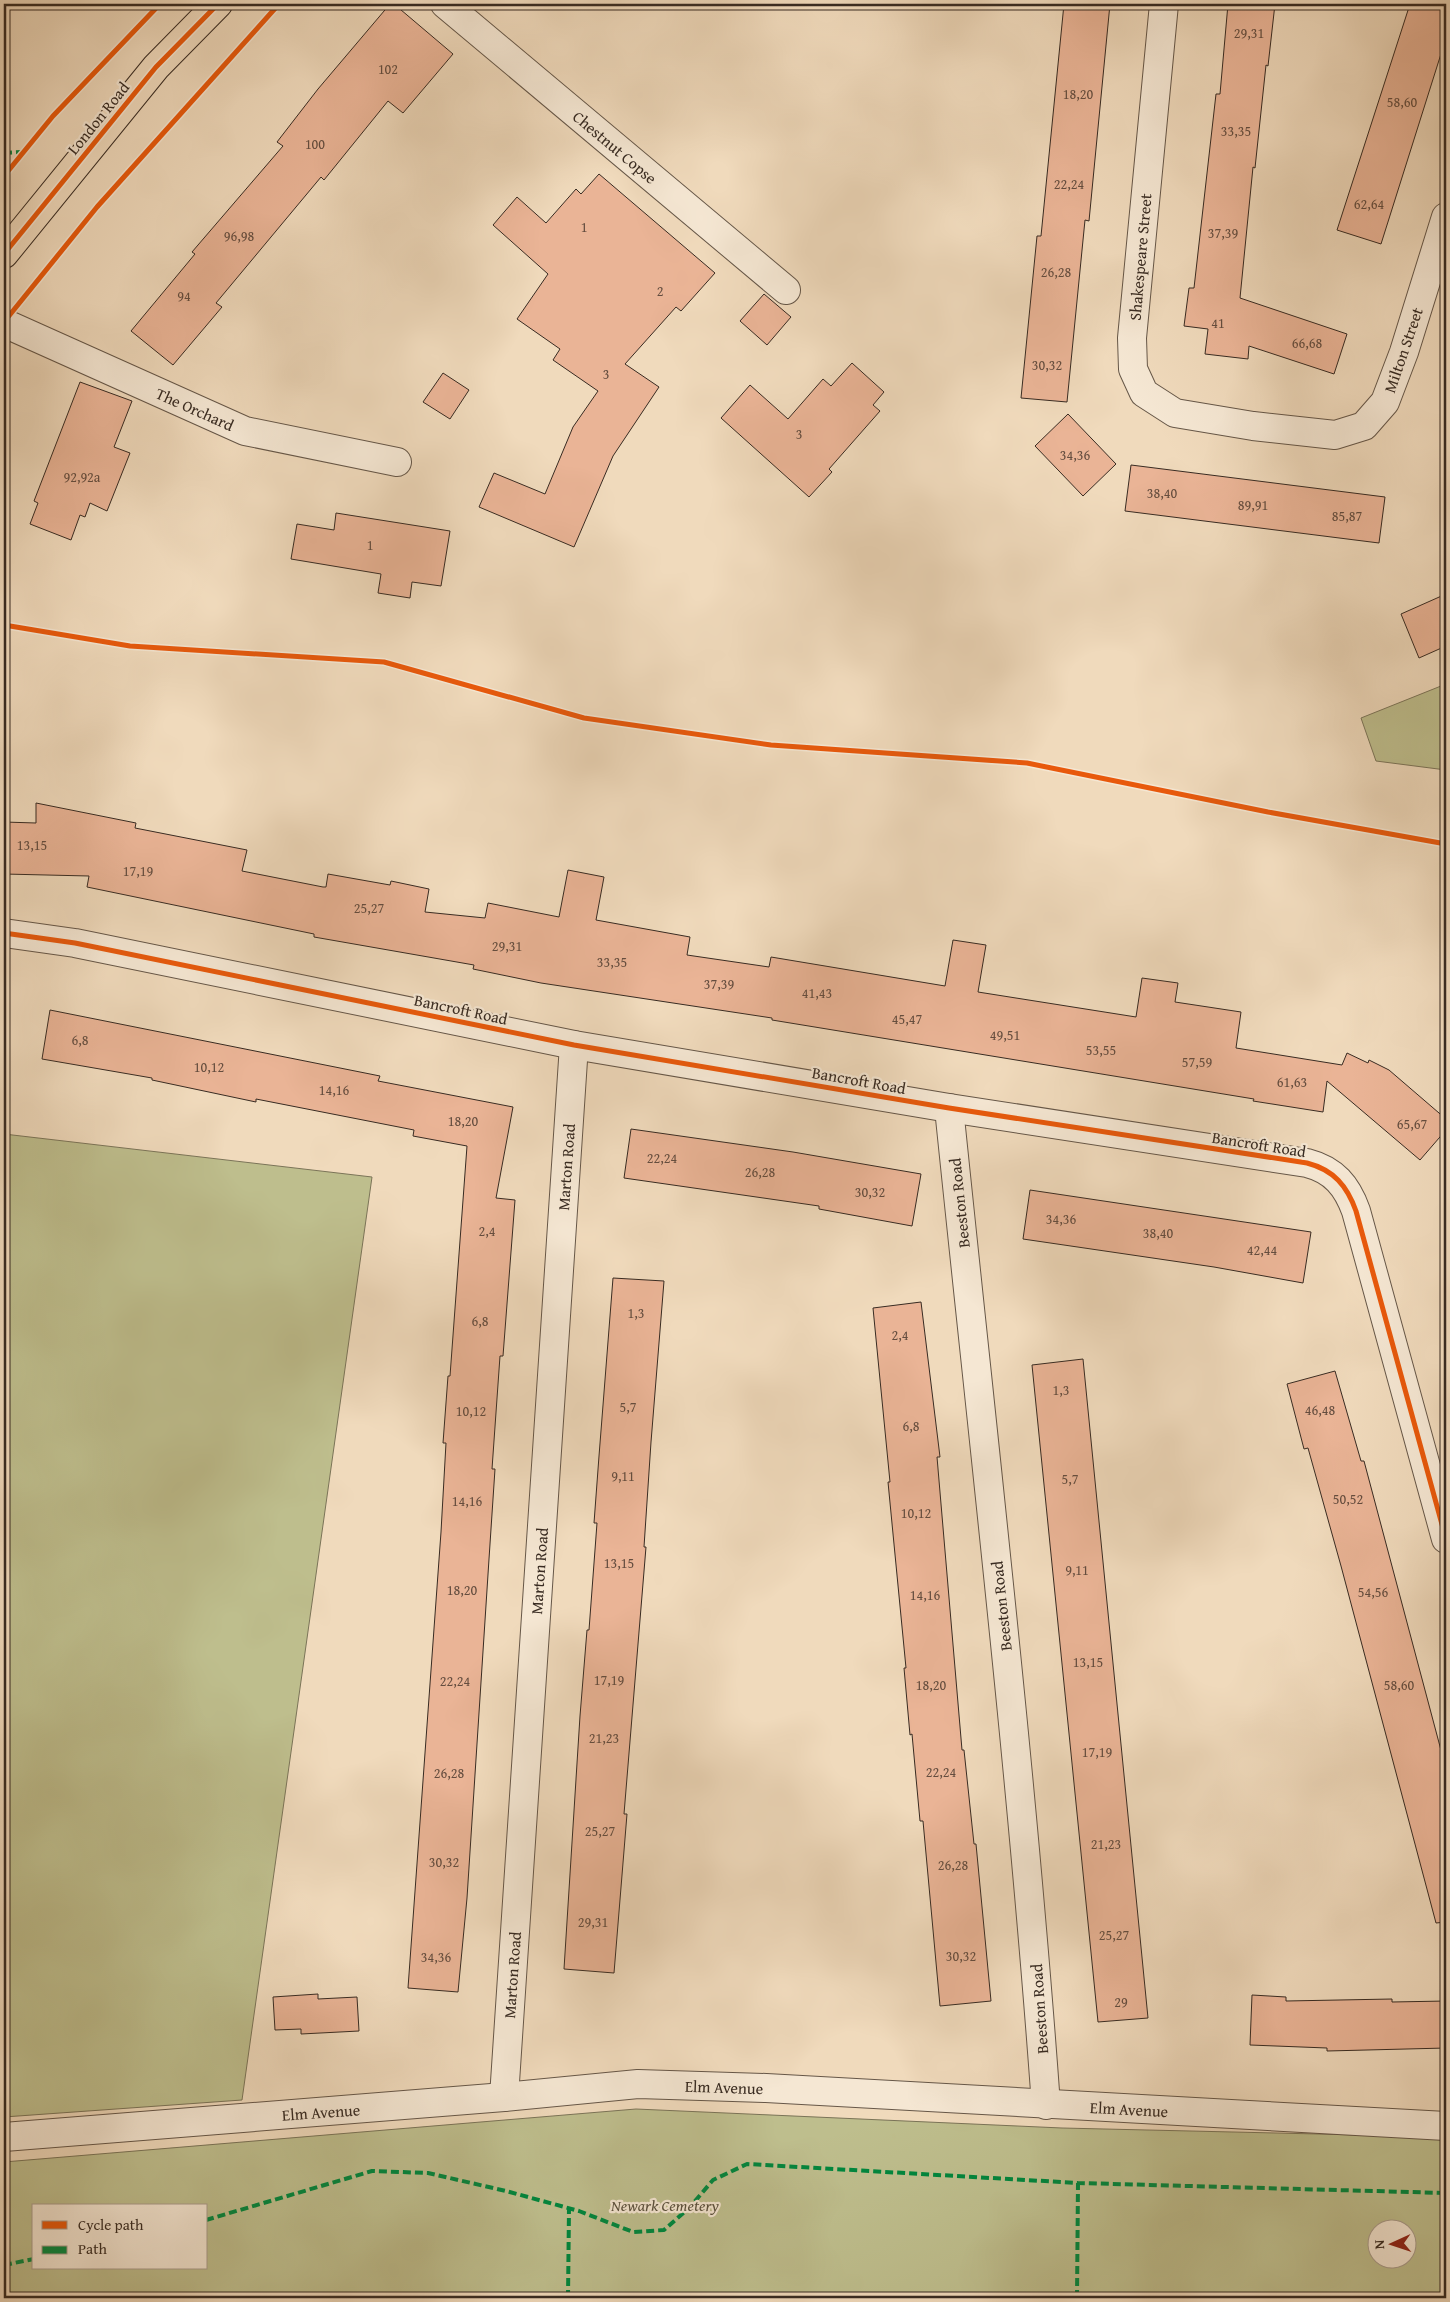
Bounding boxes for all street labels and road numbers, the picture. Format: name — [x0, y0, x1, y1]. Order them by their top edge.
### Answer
street label: London Road — [61, 76, 135, 160]
street label: Chestnut Copse — [568, 105, 662, 189]
street label: Shakespeare Street — [1122, 192, 1158, 322]
street label: Milton Street — [1377, 304, 1429, 396]
street label: The Orchard — [152, 381, 238, 437]
street label: Bancroft Road — [412, 987, 510, 1031]
street label: Bancroft Road — [810, 1060, 908, 1100]
street label: Marton Road — [551, 1122, 581, 1211]
street label: Bancroft Road — [1210, 1125, 1308, 1163]
street label: Beeston Road — [942, 1156, 976, 1249]
street label: Marton Road — [524, 1526, 554, 1615]
street label: Beeston Road — [984, 1559, 1018, 1652]
street label: Marton Road — [497, 1930, 527, 2019]
street label: Beeston Road — [1024, 1963, 1054, 2055]
street label: Elm Avenue — [684, 2074, 764, 2100]
street label: Elm Avenue — [1089, 2095, 1169, 2123]
street label: Elm Avenue — [281, 2097, 361, 2127]

